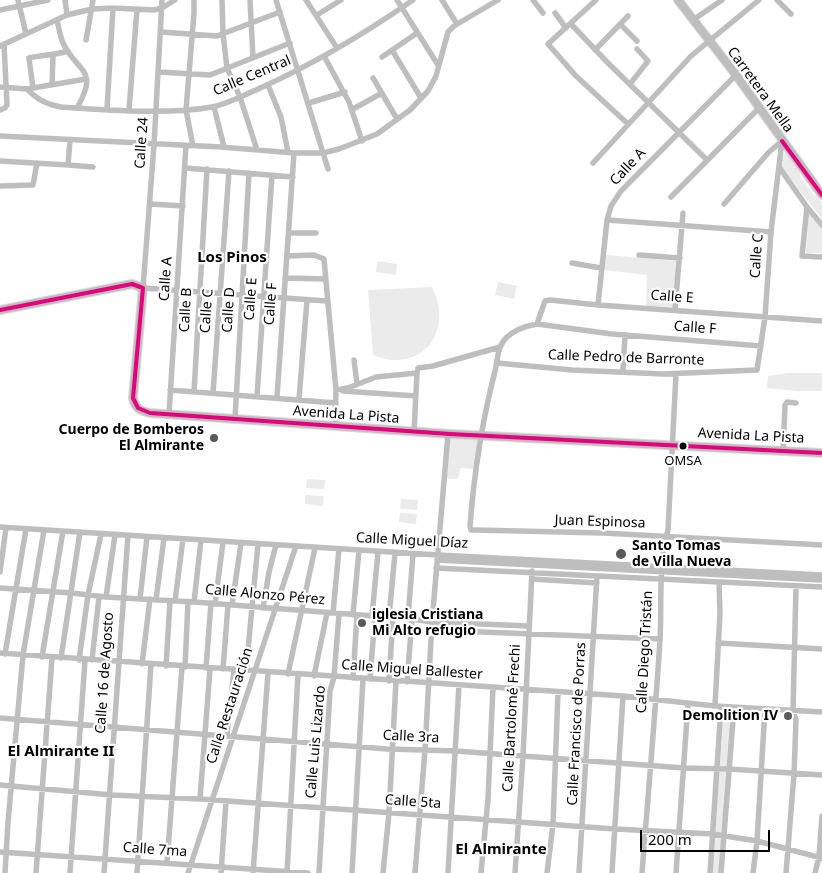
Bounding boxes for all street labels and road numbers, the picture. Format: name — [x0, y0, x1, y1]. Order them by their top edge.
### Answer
street label: Carretera Mella — [723, 44, 797, 136]
street label: Calle Central — [211, 52, 293, 100]
street label: Calle 24 — [132, 117, 152, 169]
street label: Calle A — [607, 145, 649, 189]
street label: Calle C — [747, 233, 767, 279]
street label: Calle A — [156, 256, 176, 302]
street label: Calle E — [241, 277, 261, 321]
street label: Calle F — [261, 282, 281, 326]
street label: Calle B — [176, 287, 196, 333]
street label: Calle D — [219, 287, 239, 333]
street label: Calle E — [650, 287, 694, 307]
street label: Calle C — [197, 288, 217, 334]
street label: Calle F — [673, 318, 717, 338]
street label: Calle Pedro de Barronte — [548, 347, 704, 369]
street label: Avenida La Pista — [292, 403, 400, 427]
street label: Avenida La Pista — [697, 425, 805, 447]
street label: Juan Espinosa — [554, 512, 646, 532]
street label: Calle Miguel Díaz — [355, 530, 469, 552]
street label: Calle Alonzo Pérez — [204, 581, 326, 609]
street label: Calle Diego Tristán — [633, 590, 657, 714]
street label: Calle 16 de Agosto — [92, 612, 118, 734]
street label: Calle Francisco de Porras — [564, 642, 590, 806]
street label: Calle Bartolomé Frechi — [500, 644, 524, 792]
street label: Calle Restauración — [203, 646, 257, 766]
street label: Calle Miguel Ballester — [341, 657, 483, 683]
street label: Calle Luis Lizardo — [303, 685, 329, 799]
street label: Calle 3ra — [382, 727, 440, 747]
street label: Calle 5ta — [384, 792, 442, 812]
street label: Calle 7ma — [122, 839, 188, 861]

